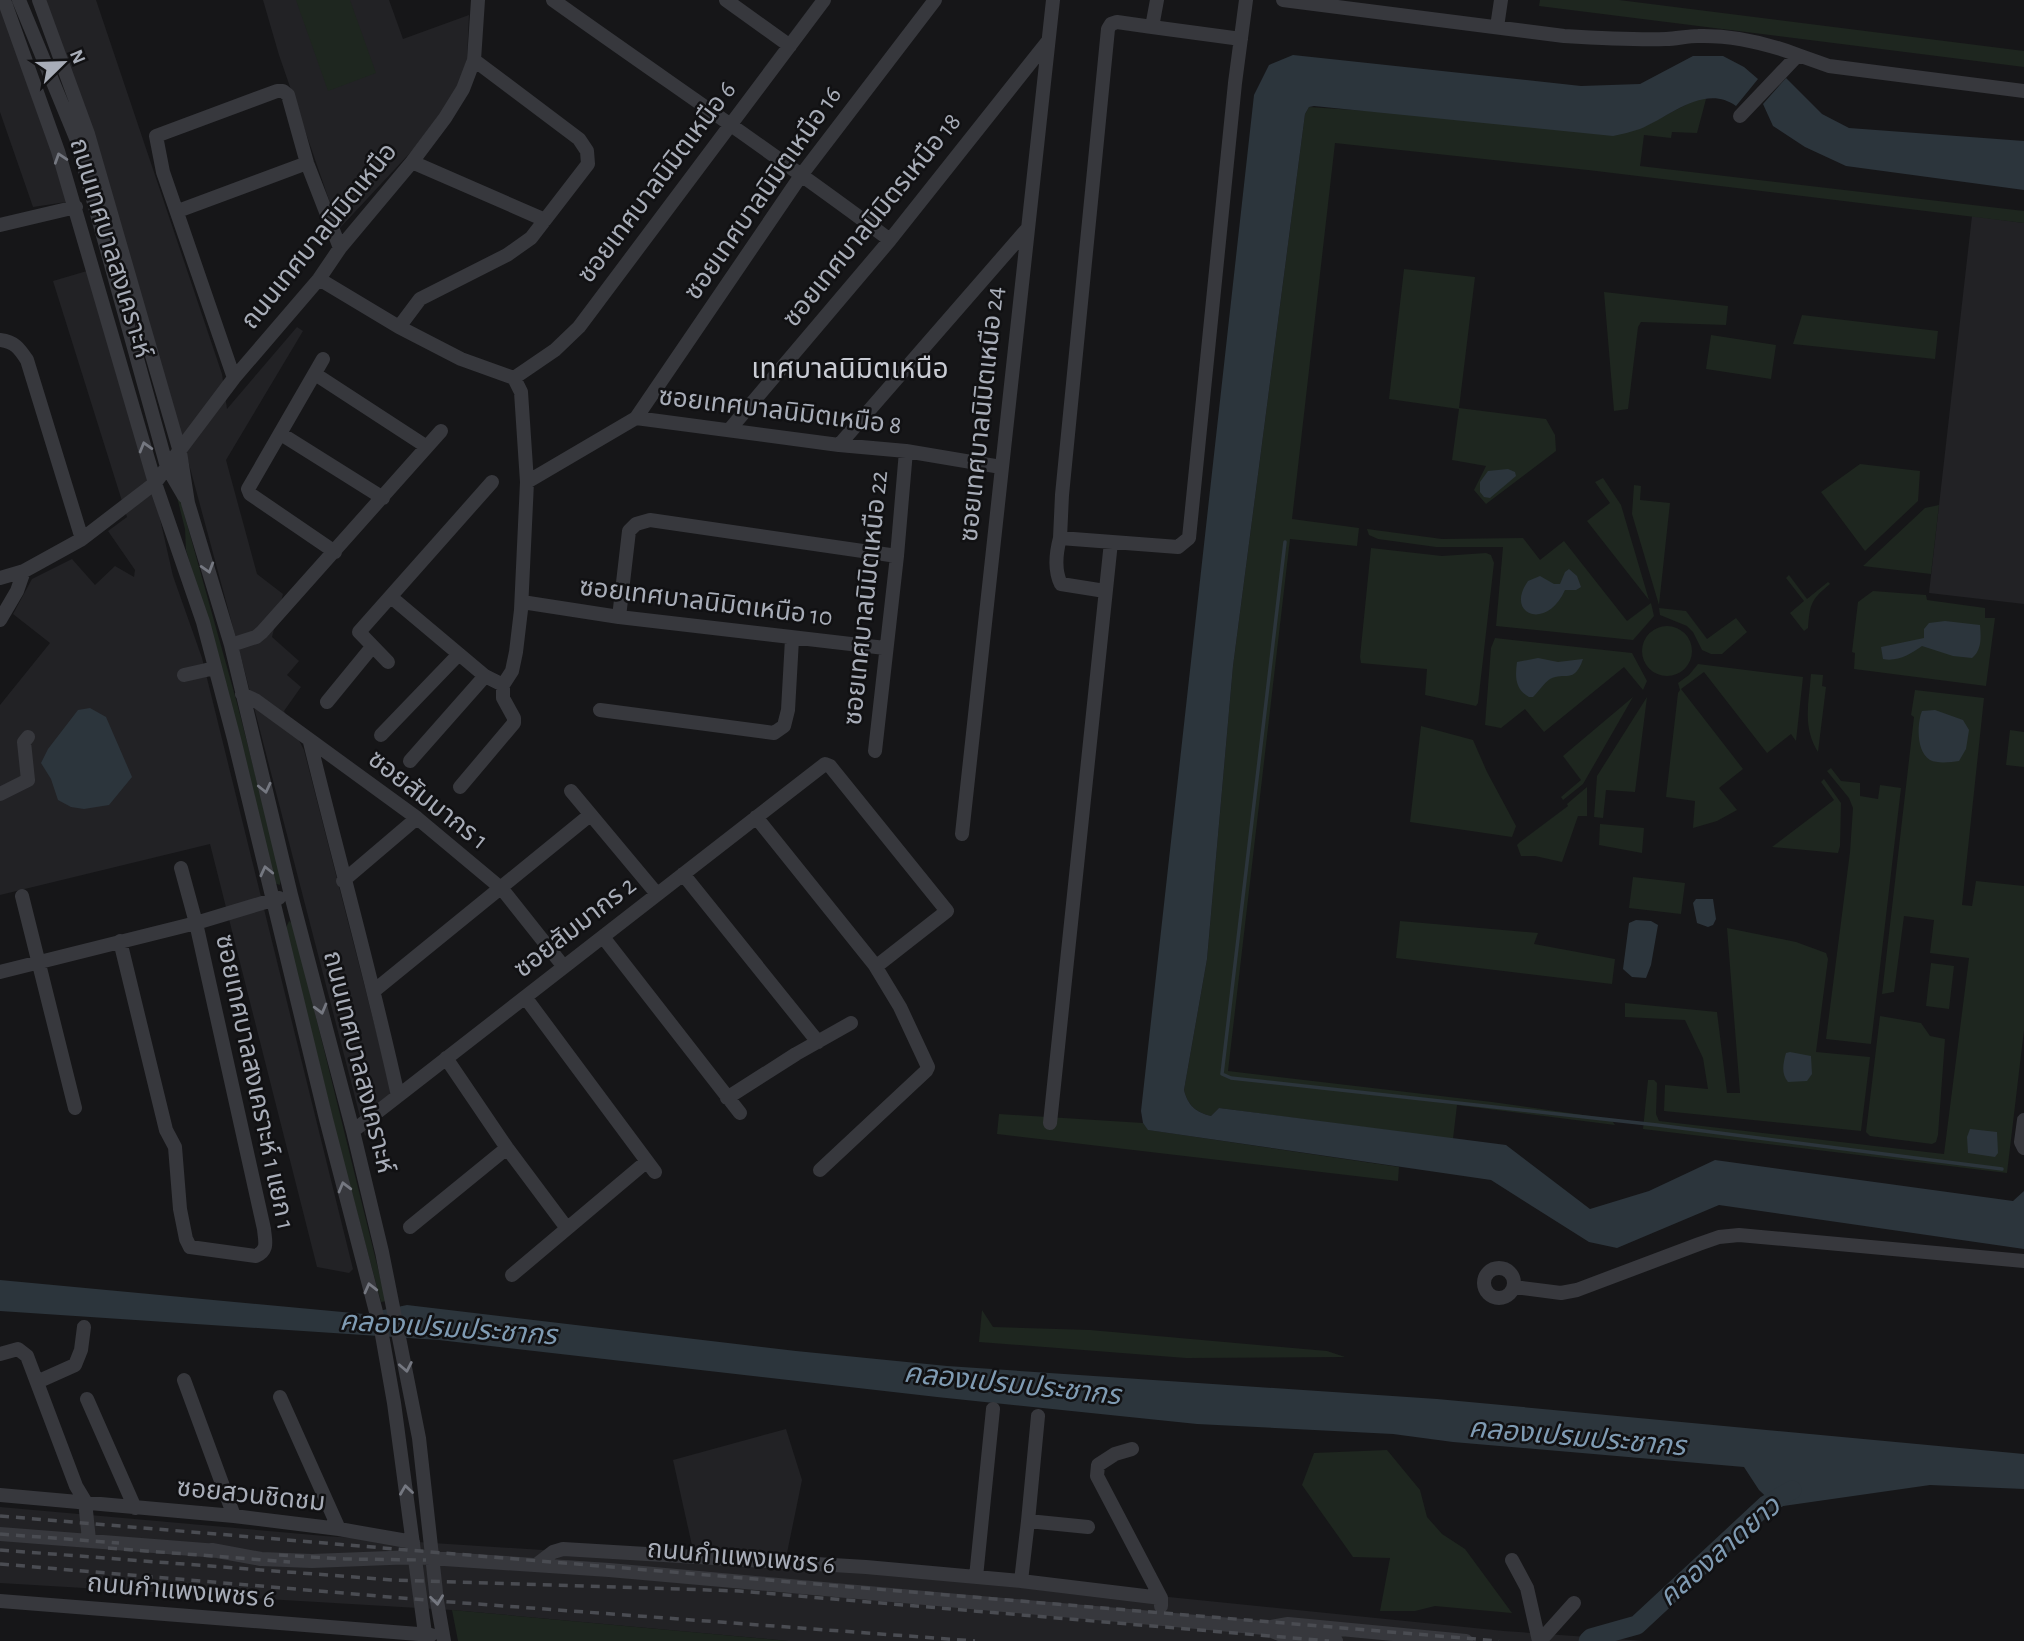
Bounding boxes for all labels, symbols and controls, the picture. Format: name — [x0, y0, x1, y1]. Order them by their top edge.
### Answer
north arrow — [28, 28, 98, 98]
text: N — [66, 47, 89, 67]
street label: ซอยเทศบาลนิมิตเหนือ 6 — [573, 77, 741, 287]
street label: ซอยเทศบาลนิมิตเหนือ 16 — [680, 82, 846, 304]
street label: ซอยเทศบาลนิมิตรเหนือ 18 — [778, 108, 966, 332]
street label: ถนนเทศบาลสงเคราะห์ — [65, 135, 157, 361]
street label: ถนนเทศบาลนิมิตเหนือ — [236, 138, 402, 334]
one-way arrow — [54, 152, 68, 164]
street label: ซอยเทศบาลนิมิตเหนือ 24 — [956, 285, 1008, 543]
district label: เทศบาลนิมิตเหนือ — [751, 355, 949, 384]
street label: ซอยเทศบาลนิมิตเหนือ 8 — [657, 383, 903, 439]
one-way arrow — [138, 441, 153, 453]
street label: ซอยเทศบาลนิมิตเหนือ 22 — [840, 469, 892, 727]
one-way arrow — [199, 562, 214, 574]
street label: ซอยเทศบาลนิมิตเหนือ 10 — [578, 574, 834, 630]
street label: ซอยสัมมากร 1 — [363, 746, 493, 854]
one-way arrow — [257, 782, 271, 794]
one-way arrow — [260, 865, 274, 877]
street label: ซอยสัมมากร 2 — [509, 872, 641, 982]
street label: ซอยเทศบาลสงเคราะห์ 1 แยก 1 — [211, 932, 299, 1232]
street label: ถนนเทศบาลสงเคราะห์ — [319, 948, 399, 1176]
one-way arrow — [313, 1003, 327, 1015]
one-way arrow — [338, 1181, 352, 1193]
one-way arrow — [364, 1282, 378, 1294]
water label: คลองเปรมประชากร — [339, 1307, 560, 1351]
water label: คลองเปรมประชากร — [902, 1360, 1124, 1411]
one-way arrow — [398, 1361, 413, 1373]
water label: คลองเปรมประชากร — [1468, 1415, 1689, 1462]
street label: ซอยสวนชิดชม — [176, 1474, 326, 1516]
one-way arrow — [398, 1484, 413, 1496]
water label: คลองลาดยาว — [1654, 1491, 1787, 1612]
street label: ถนนกำแพงเพชร 6 — [646, 1534, 836, 1578]
street label: ถนนกำแพงเพชร 6 — [86, 1568, 276, 1612]
one-way arrow — [430, 1594, 445, 1606]

